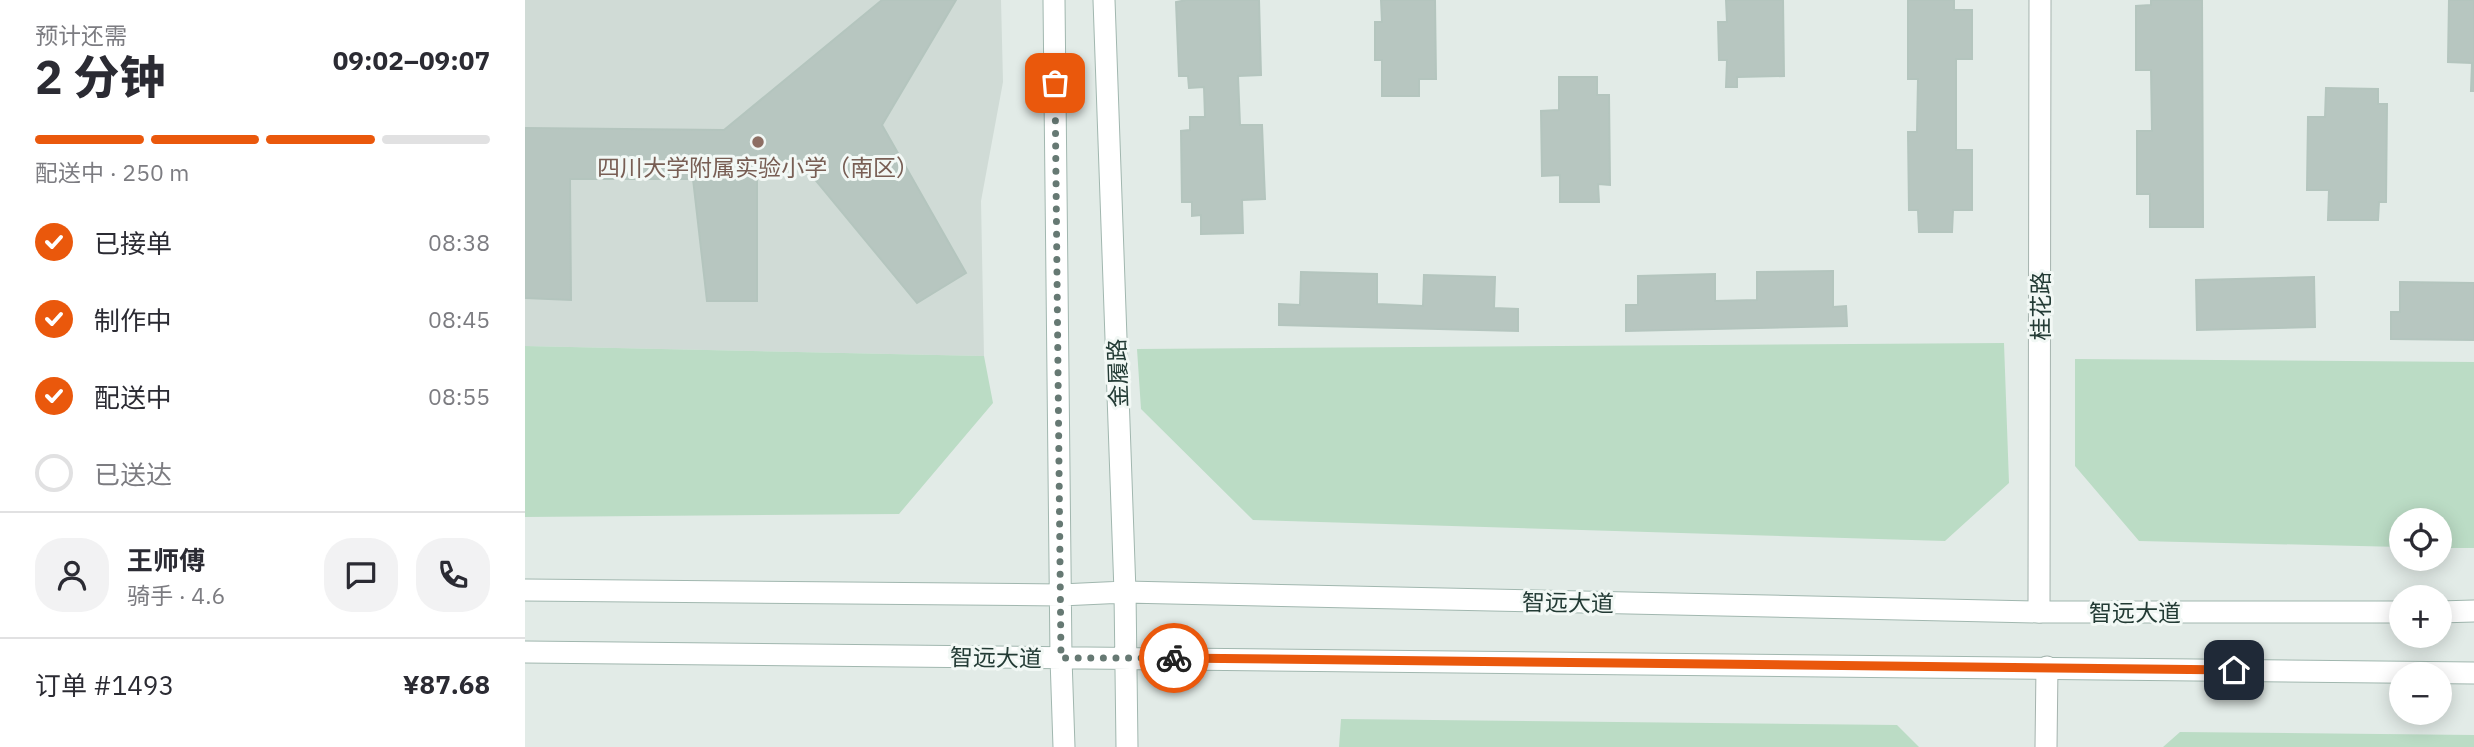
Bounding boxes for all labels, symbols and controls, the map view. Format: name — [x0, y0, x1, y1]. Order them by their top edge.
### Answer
text: 预计还需 — [35, 20, 127, 50]
text: 09:02–09:07 — [333, 43, 490, 77]
text: 2 分钟 — [35, 47, 165, 107]
pin — [1025, 53, 1085, 113]
icon: bag — [1036, 64, 1074, 102]
marker: 四川大学附属实验小学（南区） — [750, 134, 766, 150]
place label: 四川大学附属实验小学（南区） — [597, 152, 919, 182]
text: 配送中 · 250 m — [35, 157, 189, 187]
icon: check — [35, 223, 73, 261]
text: 已接单 — [94, 226, 172, 260]
text: 08:38 — [428, 227, 490, 257]
street label: 桂花路 — [2025, 272, 2055, 341]
icon: check — [35, 300, 73, 338]
text: 制作中 — [94, 303, 172, 337]
text: 08:45 — [428, 304, 490, 334]
street label: 金履路 — [1101, 338, 1133, 408]
icon: check — [35, 377, 73, 415]
text: 配送中 — [94, 380, 172, 414]
text: 08:55 — [428, 381, 490, 411]
text: 已送达 — [94, 457, 172, 491]
map controls — [2389, 508, 2452, 725]
button: locate — [2389, 508, 2452, 571]
button: person — [35, 538, 109, 612]
button: chat — [324, 538, 398, 612]
button: phone — [416, 538, 490, 612]
text: 王师傅 — [127, 543, 205, 577]
text: 骑手 · 4.6 — [127, 580, 225, 610]
button: + — [2389, 585, 2452, 648]
street label: 智远大道 — [1522, 586, 1614, 618]
street label: 智远大道 — [2089, 597, 2181, 627]
courier — [1139, 623, 1209, 693]
icon: bike — [1155, 639, 1193, 677]
pin — [2204, 640, 2264, 700]
street label: 智远大道 — [950, 641, 1042, 673]
icon: home — [2215, 651, 2253, 689]
button: − — [2389, 662, 2452, 725]
text: ¥87.68 — [403, 667, 490, 701]
text: 订单 #1493 — [35, 668, 174, 702]

